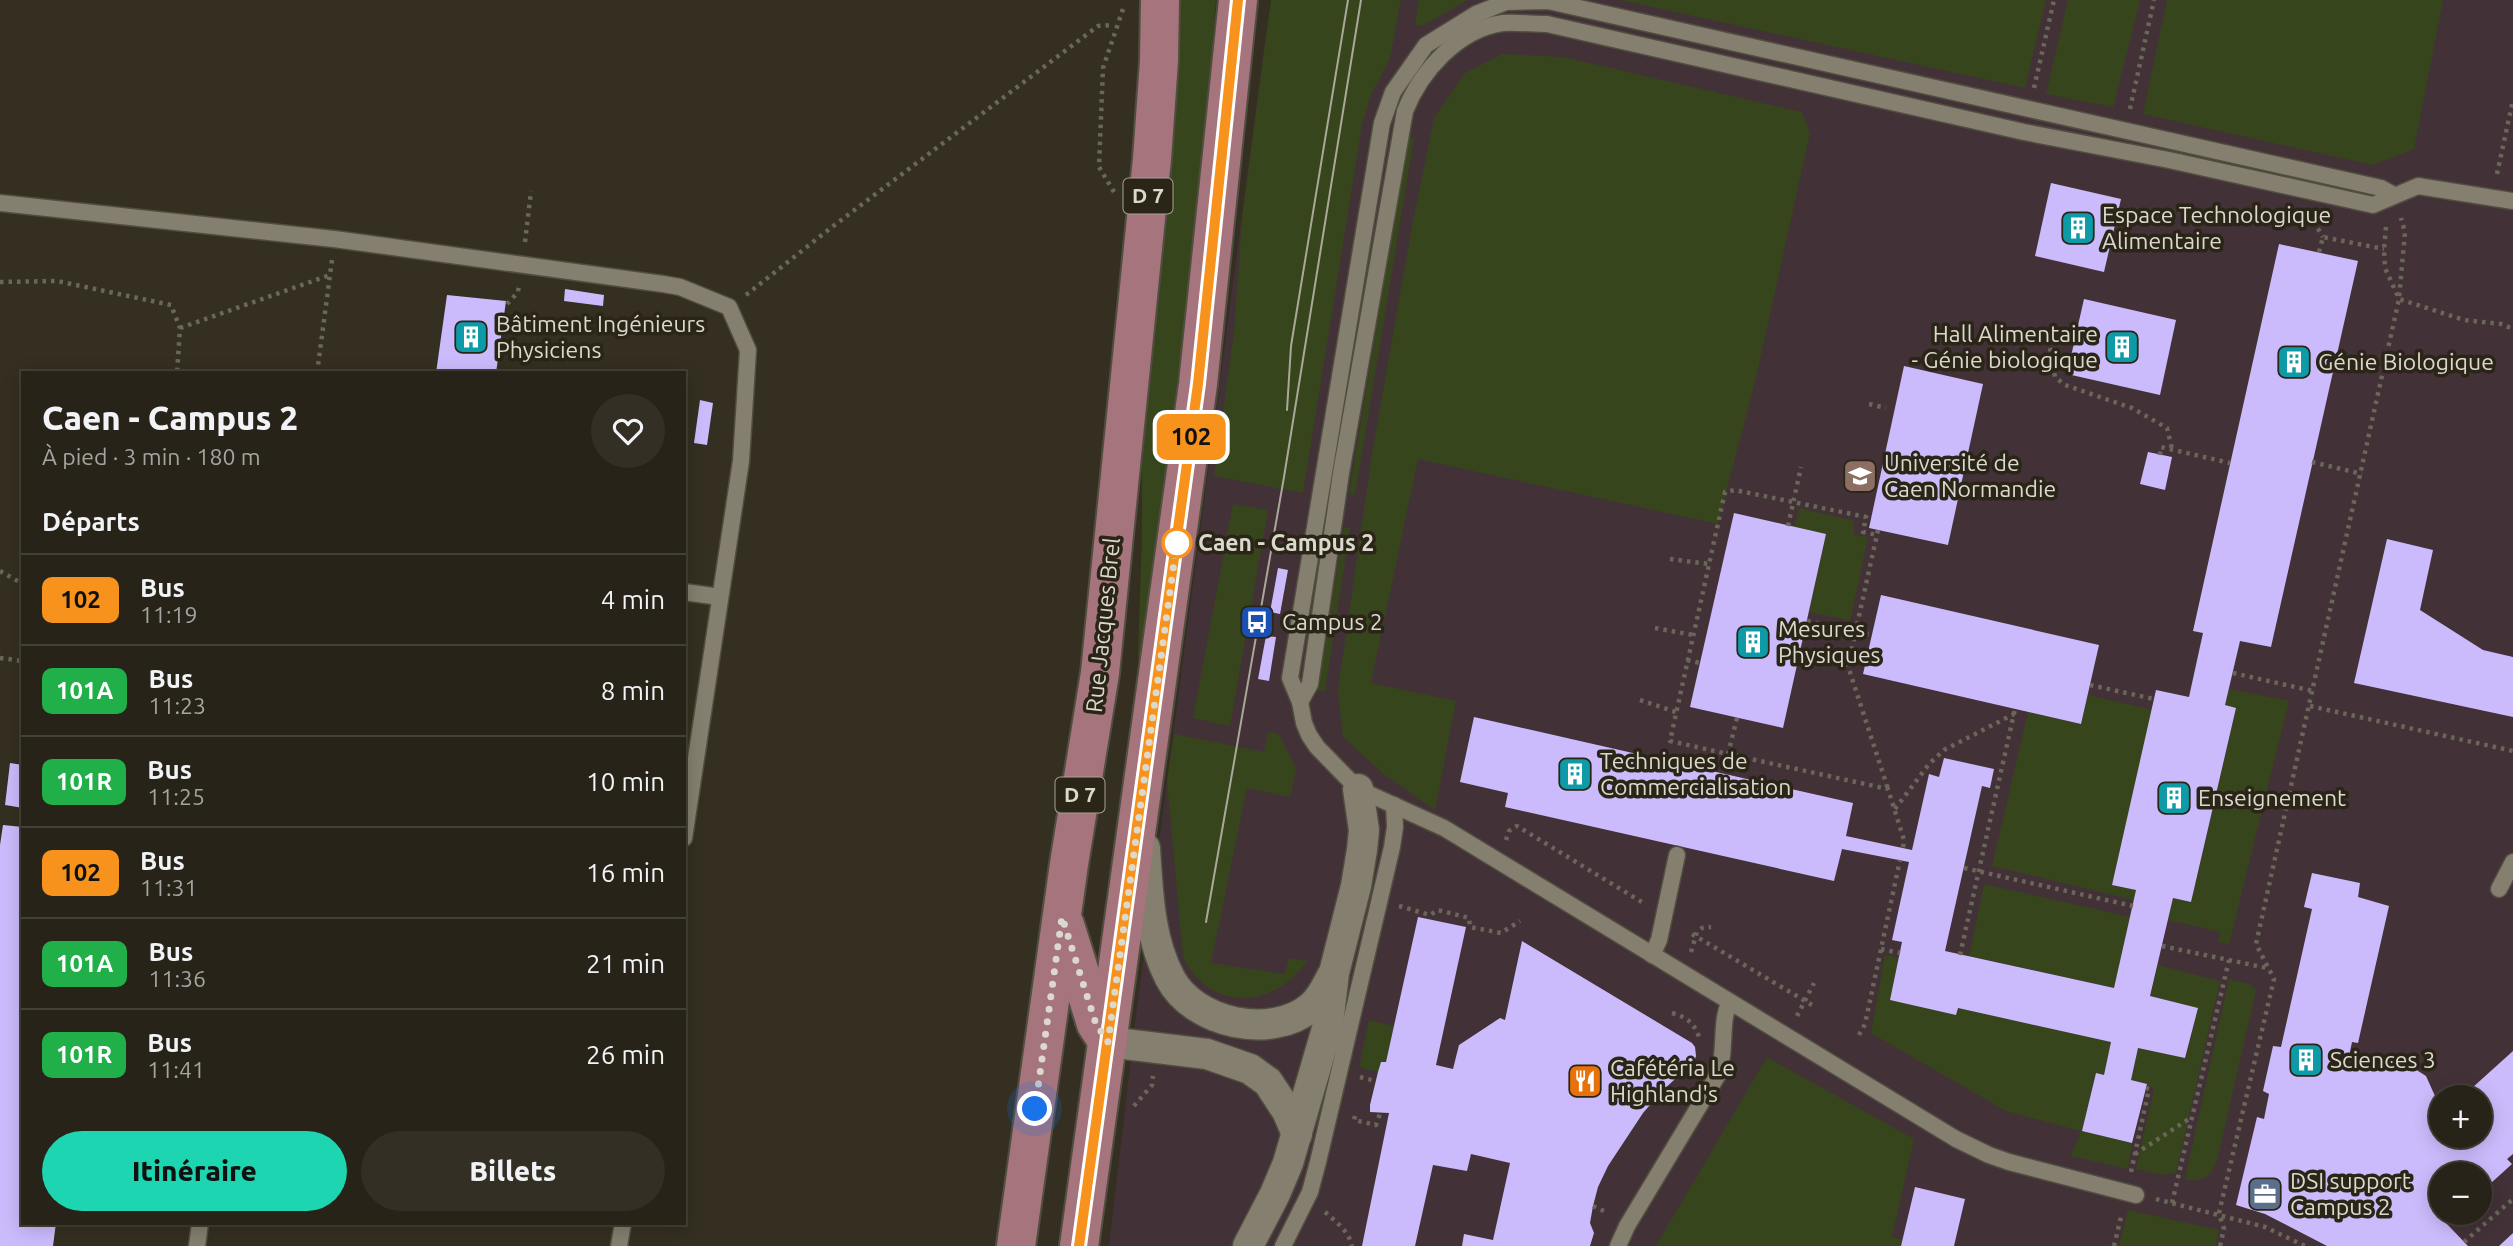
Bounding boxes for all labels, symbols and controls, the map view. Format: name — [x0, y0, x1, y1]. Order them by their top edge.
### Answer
road number: D 7 — [1124, 178, 1172, 214]
place label: Espace Technologique Alimentaire — [2102, 202, 2331, 253]
building icon: Espace Technologique Alimentaire — [2059, 209, 2097, 247]
place label: Bâtiment Ingénieurs Physiciens — [496, 311, 705, 362]
building icon: Bâtiment Ingénieurs Physiciens — [452, 318, 490, 356]
place label: Hall Alimentaire - Génie biologique — [1911, 321, 2098, 372]
building icon: Hall Alimentaire - Génie biologique — [2103, 328, 2141, 366]
building icon: Génie Biologique — [2275, 343, 2313, 381]
place label: Génie Biologique — [2318, 349, 2494, 374]
button: heart — [591, 394, 665, 468]
text: Caen - Campus 2 — [42, 399, 298, 436]
line badge: 102 — [1151, 414, 1231, 460]
text: 102 — [1171, 423, 1211, 450]
text: À pied · 3 min · 180 m — [42, 444, 261, 469]
place label: Université de Caen Normandie — [1884, 450, 2056, 501]
school or university icon: Université de Caen Normandie — [1841, 457, 1879, 495]
text: Départs — [42, 507, 140, 536]
marker: Caen - Campus 2 — [1162, 528, 1192, 558]
place label: Caen - Campus 2 — [1198, 530, 1374, 555]
street label: Rue Jacques Brel — [1081, 536, 1124, 714]
text: Bus — [140, 573, 185, 602]
text: 4 min — [601, 585, 665, 614]
text: 102 — [60, 586, 101, 613]
text: 11:19 — [140, 602, 198, 627]
bus stop icon: Campus 2 — [1238, 603, 1276, 641]
place label: Campus 2 — [1282, 609, 1383, 634]
place label: Mesures Physiques — [1778, 616, 1881, 667]
building icon: Mesures Physiques — [1734, 623, 1772, 661]
text: Bus — [148, 664, 193, 693]
text: 8 min — [601, 676, 665, 705]
text: 101A — [56, 677, 113, 704]
text: 11:23 — [148, 693, 206, 718]
place label: Techniques de Commercialisation — [1600, 748, 1791, 799]
text: Bus — [147, 755, 192, 784]
building icon: Techniques de Commercialisation — [1556, 755, 1594, 793]
text: 10 min — [586, 767, 665, 796]
text: 101R — [56, 768, 112, 795]
road number: D 7 — [1056, 778, 1104, 812]
building icon: Enseignement — [2155, 779, 2193, 817]
text: 11:25 — [147, 784, 205, 809]
place label: Enseignement — [2198, 785, 2346, 810]
text: Bus — [140, 846, 185, 875]
text: 16 min — [586, 858, 665, 887]
text: 102 — [60, 859, 101, 886]
text: 11:31 — [140, 875, 198, 900]
text: Bus — [148, 937, 193, 966]
text: 21 min — [586, 949, 665, 978]
text: 101A — [56, 950, 113, 977]
text: 11:36 — [148, 966, 206, 991]
text: Bus — [147, 1028, 192, 1057]
text: 26 min — [586, 1040, 665, 1069]
text: 101R — [56, 1041, 112, 1068]
building icon: Sciences 3 — [2287, 1041, 2325, 1079]
place label: Sciences 3 — [2330, 1047, 2436, 1072]
place label: Cafétéria Le Highland's — [1610, 1055, 1735, 1106]
text: 11:41 — [147, 1057, 205, 1082]
restaurant icon: Cafétéria Le Highland's — [1566, 1062, 1604, 1100]
map controls — [2429, 1085, 2492, 1225]
button: + — [2429, 1085, 2492, 1148]
your location — [1017, 1091, 1052, 1126]
button: Itinéraire — [42, 1131, 347, 1211]
button: Billets — [361, 1131, 665, 1211]
button: − — [2429, 1162, 2492, 1225]
place label: DSI support Campus 2 — [2290, 1168, 2411, 1219]
office icon: DSI support Campus 2 — [2246, 1175, 2284, 1213]

